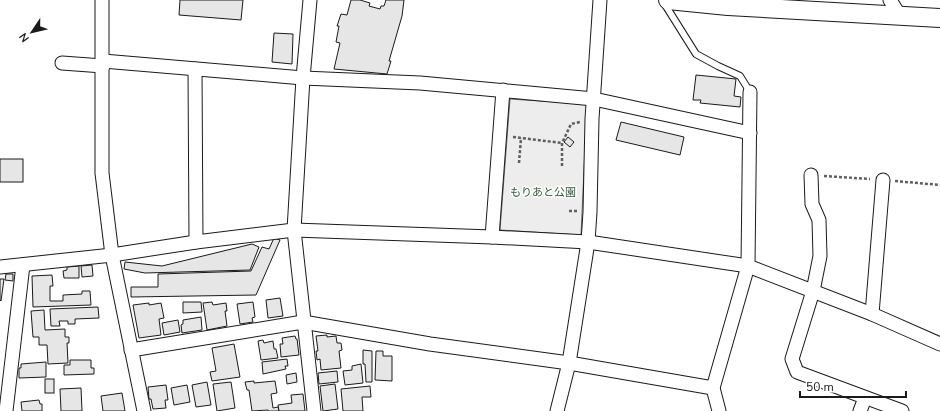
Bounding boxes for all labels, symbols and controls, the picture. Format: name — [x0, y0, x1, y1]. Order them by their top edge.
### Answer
north arrow — [12, 12, 52, 52]
text: N — [16, 30, 33, 45]
park label: もりあと公園 — [510, 185, 576, 200]
scale bar — [800, 373, 906, 399]
text: 50 m — [806, 379, 834, 395]

